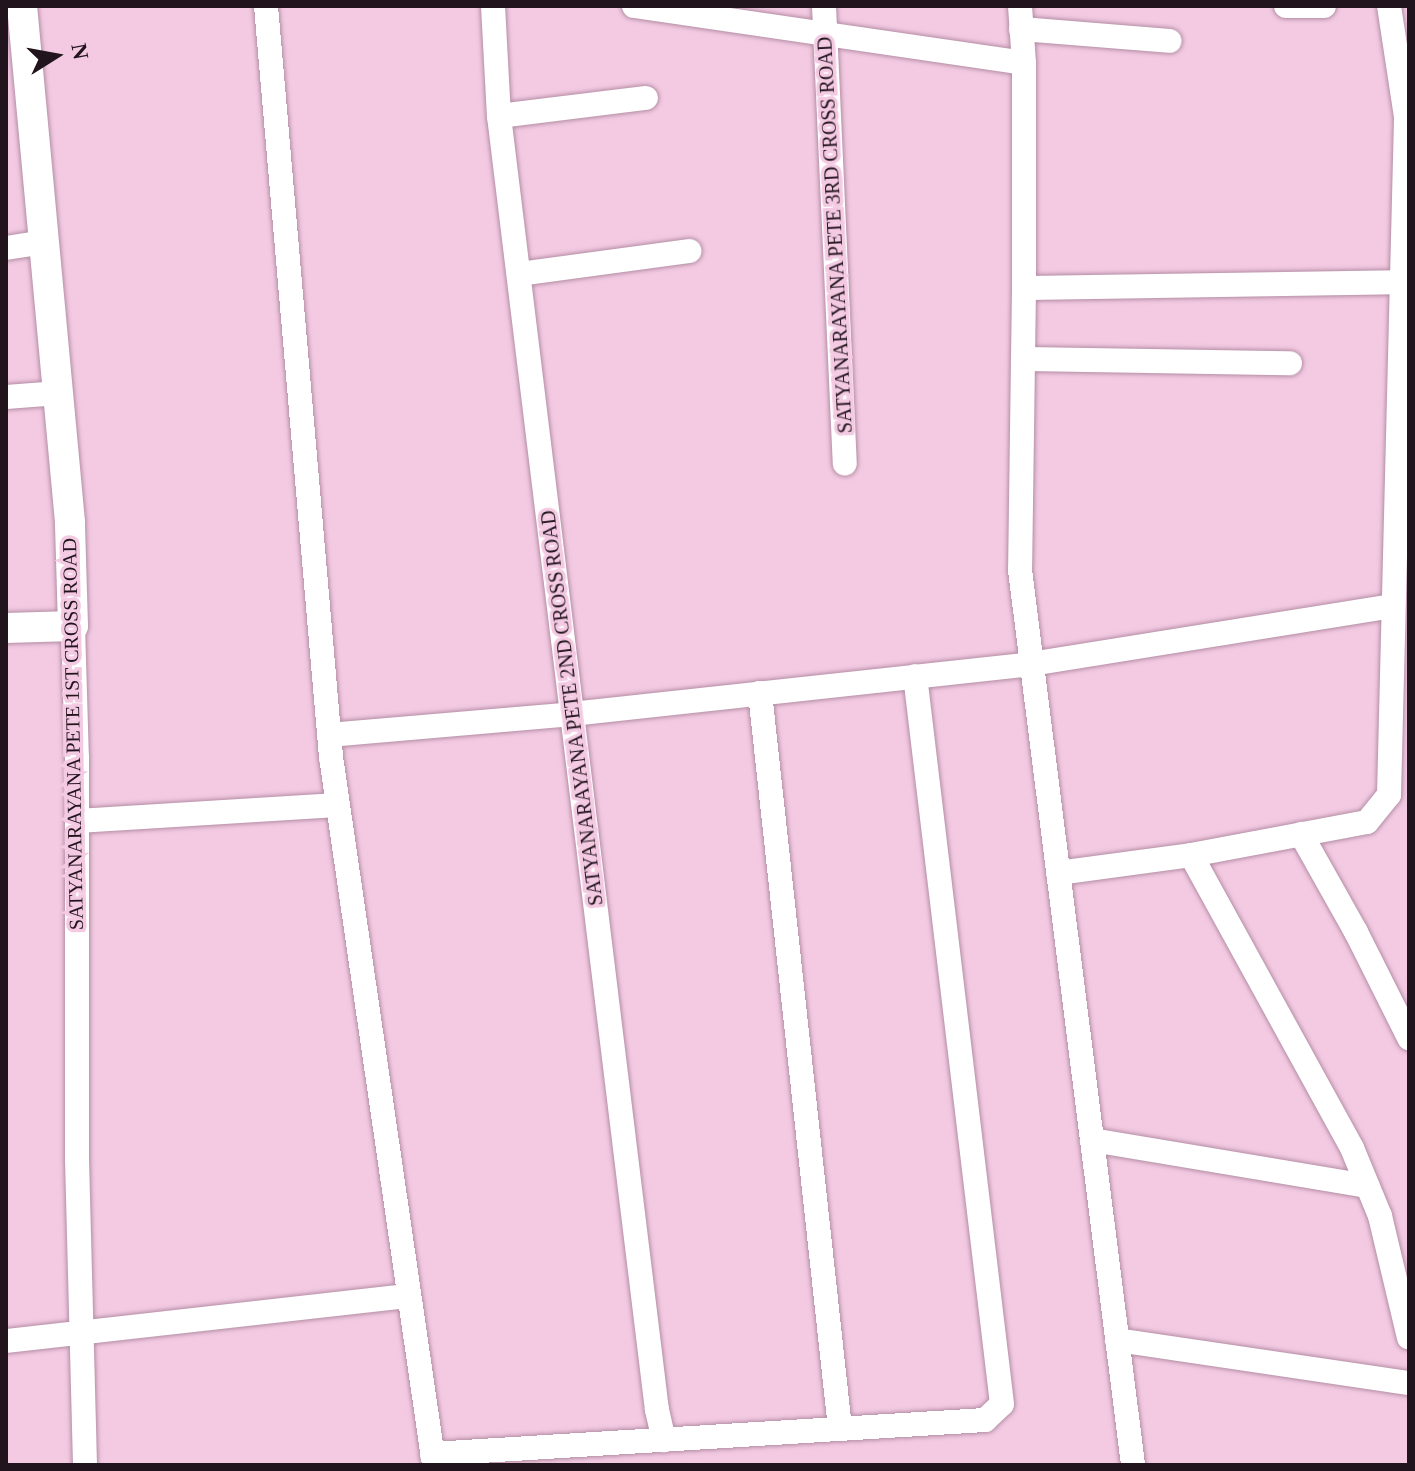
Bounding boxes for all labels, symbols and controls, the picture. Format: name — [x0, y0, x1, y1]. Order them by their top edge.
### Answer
north arrow — [16, 16, 96, 96]
street label: SATYANARAYANA PETE 3RD CROSS ROAD — [813, 36, 857, 434]
text: N — [66, 41, 94, 62]
street label: SATYANARAYANA PETE 2ND CROSS ROAD — [536, 508, 608, 908]
street label: SATYANARAYANA PETE 1ST CROSS ROAD — [58, 537, 88, 931]

